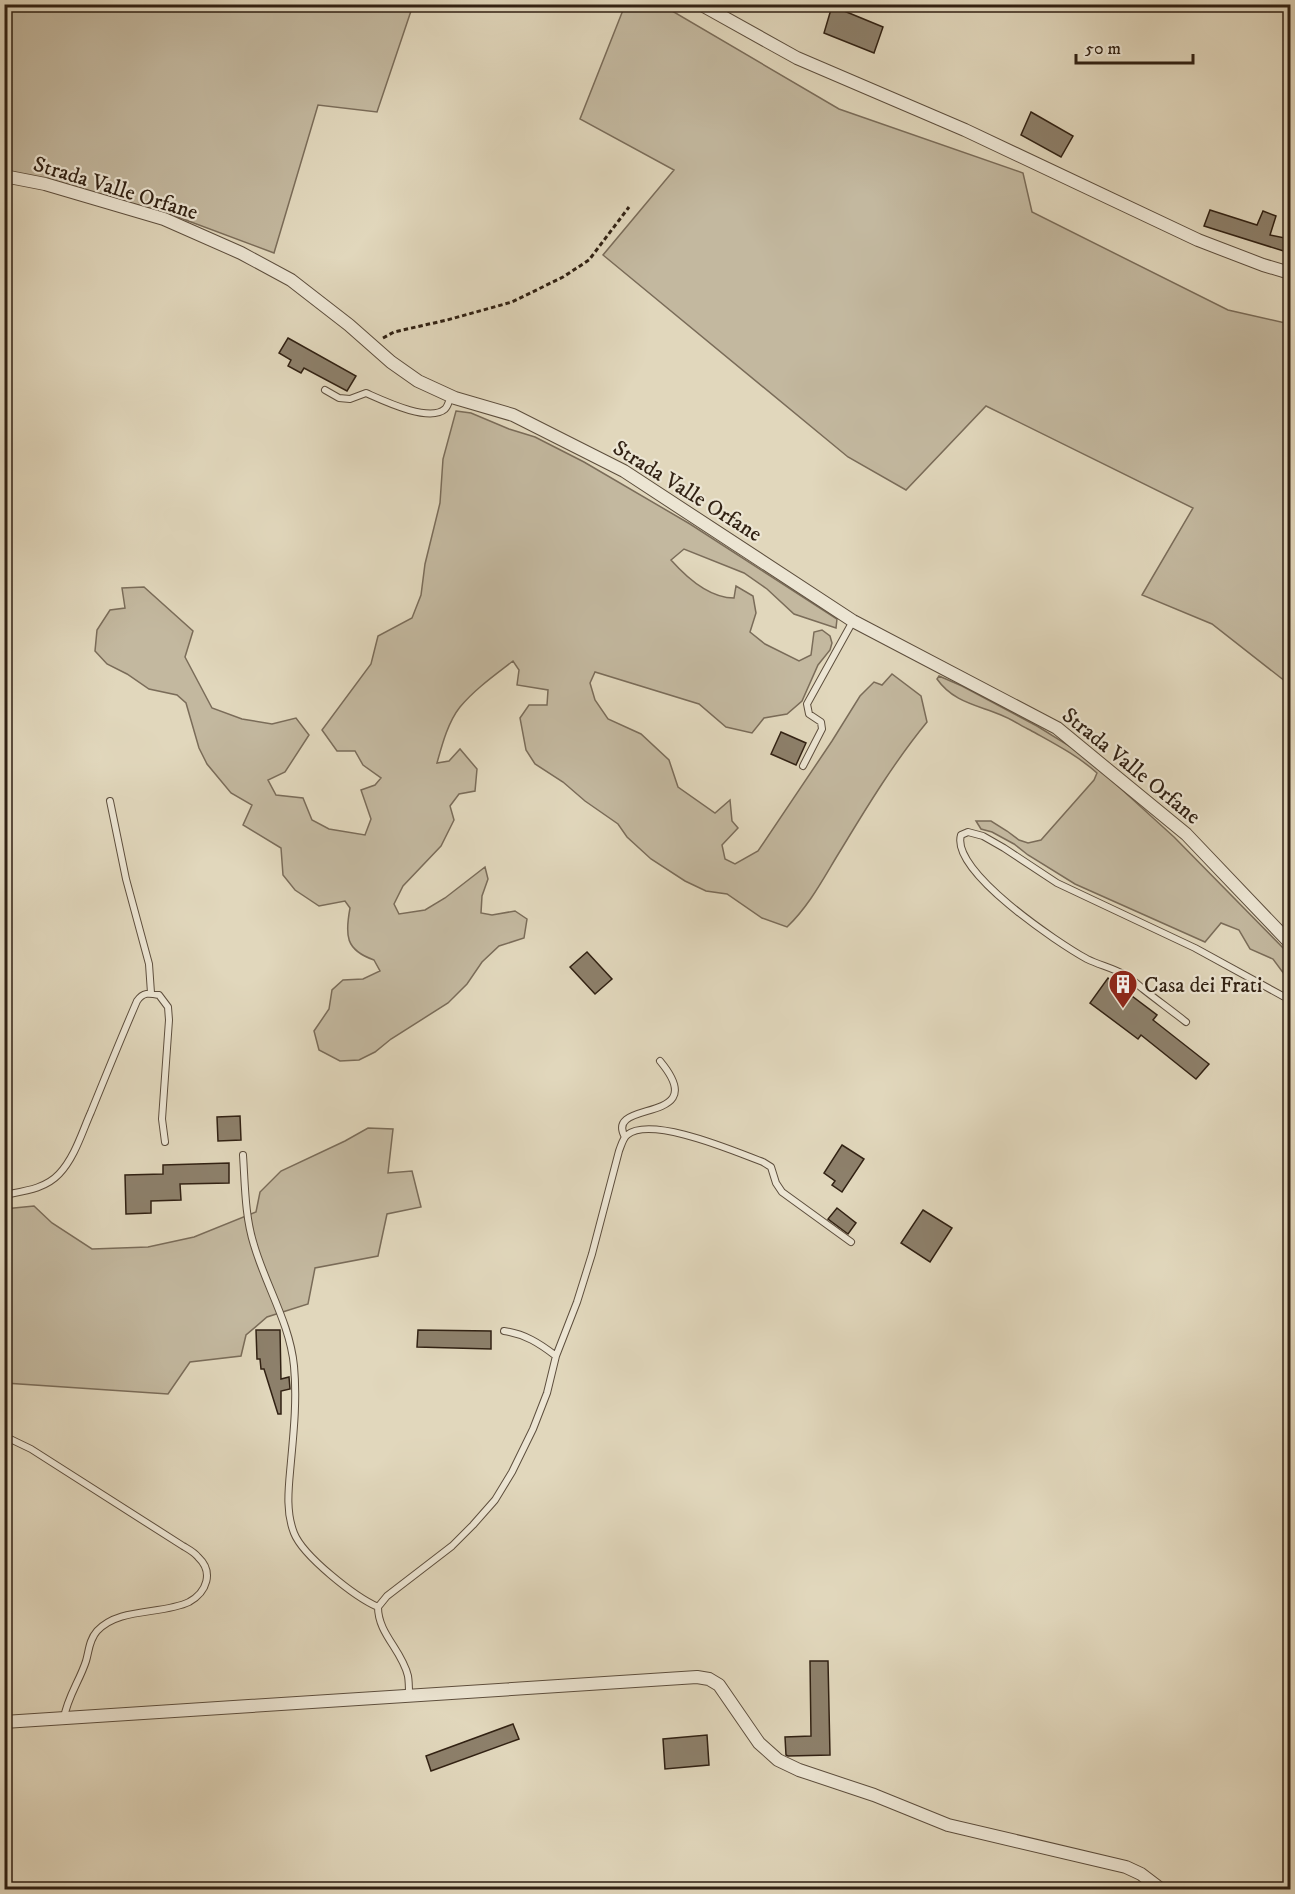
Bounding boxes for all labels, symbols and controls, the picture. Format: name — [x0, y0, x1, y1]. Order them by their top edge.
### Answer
scale bar — [1076, 27, 1193, 65]
text: 50 m — [1085, 38, 1121, 60]
street label: Strada Valle Orfane — [30, 151, 201, 226]
street label: Strada Valle Orfane — [608, 435, 767, 548]
street label: Strada Valle Orfane — [1056, 702, 1206, 830]
building icon: Casa dei Frati — [1107, 968, 1139, 1010]
place label: Casa dei Frati — [1144, 972, 1263, 999]

